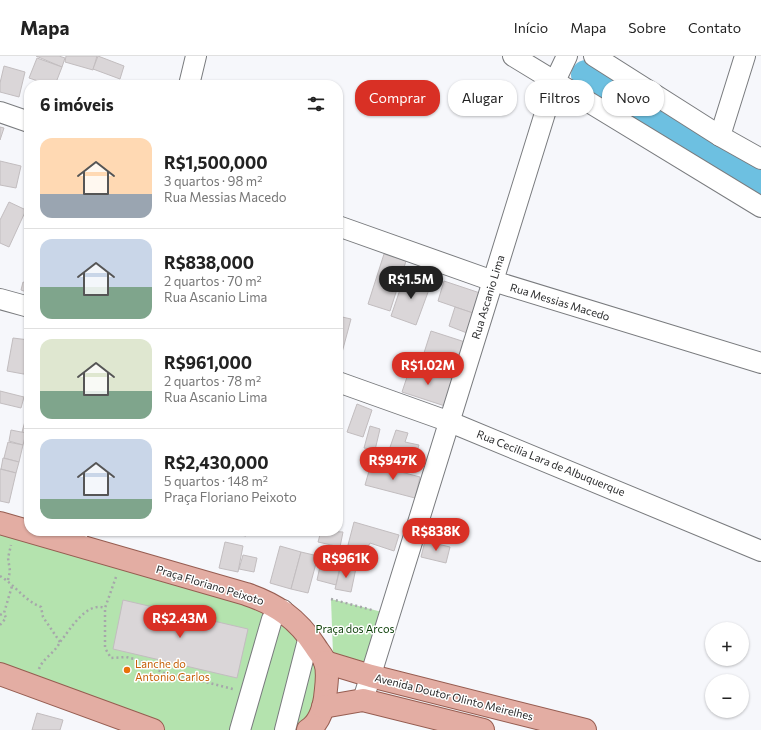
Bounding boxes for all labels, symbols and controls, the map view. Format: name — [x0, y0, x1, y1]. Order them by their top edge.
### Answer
text: Mapa — [20, 16, 69, 39]
text: Início — [514, 19, 548, 36]
text: Mapa — [570, 19, 606, 36]
text: Sobre — [628, 19, 666, 36]
text: Contato — [688, 19, 741, 36]
chip: Comprar — [355, 80, 440, 116]
chip: Alugar — [448, 80, 517, 116]
chip: Filtros — [525, 80, 594, 116]
chip: Novo — [602, 80, 664, 116]
icon: filters — [305, 93, 327, 115]
text: 6 imóveis — [40, 94, 114, 115]
text: R$1,500,000 — [164, 152, 268, 173]
icon: home — [72, 154, 120, 202]
text: 3 quartos · 98 m² — [164, 173, 262, 189]
text: Rua Messias Macedo — [164, 189, 287, 205]
text: R$838,000 — [164, 252, 254, 273]
street label: Rua Ascanio Lima — [469, 253, 507, 341]
icon: home — [72, 255, 120, 303]
pin: R$1.5M — [378, 266, 444, 300]
text: R$1.5M — [388, 271, 434, 287]
text: 2 quartos · 70 m² — [164, 273, 262, 289]
street label: Rua Messias Macedo — [509, 280, 612, 323]
text: Rua Ascanio Lima — [164, 289, 267, 305]
text: R$961,000 — [164, 352, 252, 373]
pin: R$1.02M — [391, 352, 465, 386]
icon: home — [72, 355, 120, 403]
text: R$1.02M — [401, 357, 455, 373]
text: 2 quartos · 78 m² — [164, 373, 261, 389]
text: Rua Ascanio Lima — [164, 389, 267, 405]
street label: Rua Cecilia Lara de Albuquerque — [475, 427, 627, 498]
pin: R$947K — [360, 447, 426, 481]
text: R$2,430,000 — [164, 452, 269, 473]
text: R$947K — [369, 452, 417, 468]
icon: home — [72, 455, 120, 503]
text: 5 quartos · 148 m² — [164, 473, 268, 489]
text: Praça Floriano Peixoto — [164, 489, 297, 505]
pin: R$838K — [403, 518, 469, 552]
text: R$838K — [411, 523, 461, 539]
pin: R$961K — [313, 545, 379, 579]
text: R$961K — [322, 550, 370, 566]
street label: Praça Floriano Peixoto — [155, 562, 266, 607]
pin: R$2.43M — [143, 605, 217, 639]
text: R$2.43M — [152, 610, 208, 626]
park label: Praça dos Arcos — [316, 622, 394, 635]
map controls — [705, 622, 749, 718]
button: + — [705, 622, 749, 666]
place label: Lanche do Antonio Carlos — [135, 657, 210, 683]
marker: Lanche do Antonio Carlos — [122, 665, 132, 675]
street label: Avenida Doutor Olinto Meirelhes — [373, 670, 535, 723]
button: − — [705, 674, 749, 718]

